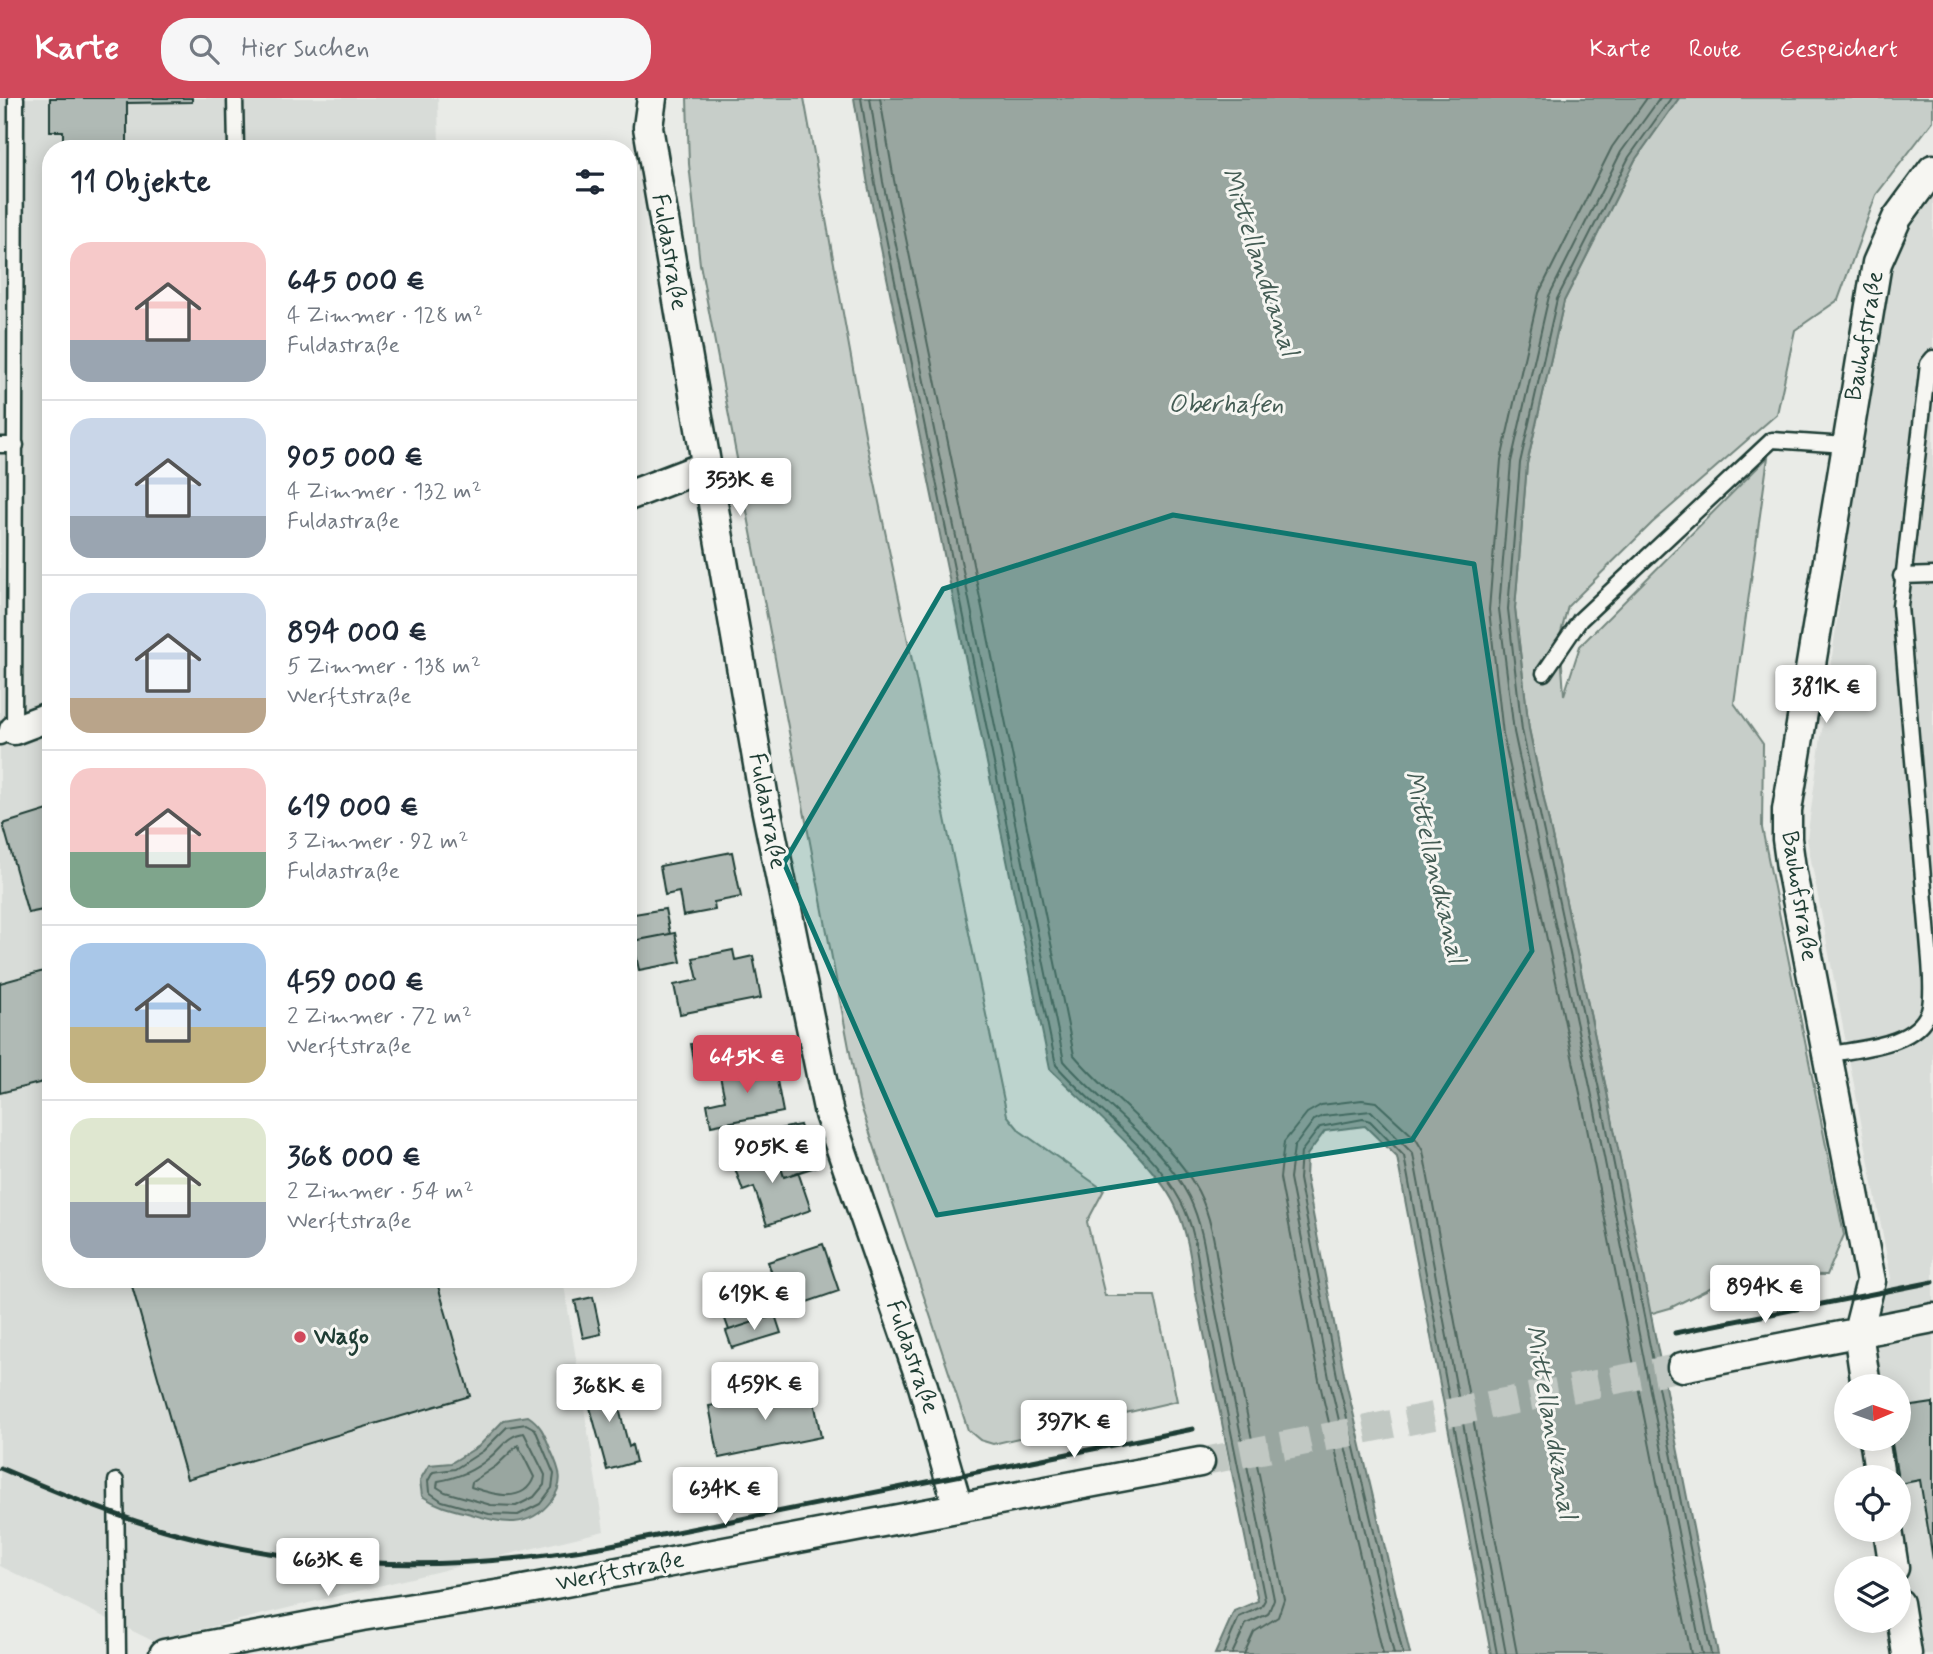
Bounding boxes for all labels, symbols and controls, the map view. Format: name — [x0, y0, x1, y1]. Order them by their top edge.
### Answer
search box — [161, 18, 651, 81]
text: Karte — [35, 27, 119, 71]
icon: search — [185, 30, 223, 68]
text: Hier suchen — [241, 32, 370, 66]
text: Karte — [1589, 34, 1651, 65]
text: Route — [1689, 34, 1741, 65]
text: Gespeichert — [1779, 34, 1898, 65]
text: 11 Objekte — [70, 163, 211, 202]
icon: filters — [571, 163, 609, 201]
water label: Mittellandkanal — [1213, 163, 1306, 362]
street label: Fuldastraße — [644, 191, 695, 313]
text: 645 000 € — [287, 262, 425, 301]
street label: Bauhofstraße — [1838, 268, 1892, 403]
icon: home — [126, 270, 210, 354]
text: 4 Zimmer · 128 m² — [287, 301, 483, 331]
text: Fuldastraße — [287, 331, 400, 361]
water label: Oberhafen — [1168, 388, 1284, 422]
text: 905 000 € — [287, 438, 423, 477]
icon: home — [126, 446, 210, 530]
pin: 353K € — [683, 458, 797, 518]
text: 353K € — [705, 466, 775, 496]
text: 4 Zimmer · 132 m² — [287, 477, 482, 507]
text: Fuldastraße — [287, 507, 400, 537]
text: 894 000 € — [287, 613, 427, 652]
icon: home — [126, 621, 210, 705]
text: 5 Zimmer · 138 m² — [287, 652, 481, 682]
pin: 381K € — [1769, 666, 1883, 725]
text: 381K € — [1791, 673, 1861, 703]
text: Werftstraße — [287, 682, 412, 712]
street label: Fuldastraße — [741, 750, 793, 872]
water label: Mittellandkanal — [1395, 768, 1473, 968]
text: 619 000 € — [287, 788, 419, 827]
icon: home — [126, 796, 210, 880]
text: 3 Zimmer · 92 m² — [287, 827, 468, 857]
street label: Bauhofstraße — [1773, 829, 1825, 963]
text: Fuldastraße — [287, 857, 400, 887]
text: 459 000 € — [287, 963, 424, 1002]
icon: home — [126, 971, 210, 1055]
text: 2 Zimmer · 72 m² — [287, 1002, 472, 1032]
text: Werftstraße — [287, 1032, 412, 1062]
pin: 645K € — [690, 1035, 804, 1095]
text: 645K € — [709, 1043, 785, 1073]
pin: 905K € — [715, 1126, 829, 1185]
text: 905K € — [735, 1133, 809, 1163]
text: 368 000 € — [287, 1138, 421, 1177]
icon: home — [126, 1146, 210, 1230]
text: 2 Zimmer · 54 m² — [287, 1177, 474, 1207]
text: Werftstraße — [287, 1207, 412, 1237]
pin: 894K € — [1708, 1266, 1822, 1325]
pin: 619K € — [697, 1272, 811, 1332]
text: 894K € — [1726, 1273, 1804, 1303]
text: 619K € — [718, 1280, 790, 1310]
street label: Fuldastraße — [878, 1296, 946, 1418]
place label: Wago — [313, 1322, 369, 1356]
water label: Mittellandkanal — [1516, 1322, 1584, 1523]
marker: Wago — [292, 1329, 308, 1345]
pin: 459K € — [708, 1362, 822, 1422]
pin: 368K € — [552, 1364, 666, 1424]
text: 459K € — [727, 1370, 803, 1400]
text: 368K € — [572, 1372, 646, 1402]
north arrow — [1834, 1374, 1911, 1451]
map controls — [1834, 1374, 1911, 1633]
pin: 397K € — [1017, 1400, 1131, 1460]
text: 397K € — [1037, 1408, 1111, 1438]
button: locate — [1834, 1465, 1911, 1542]
pin: 634K € — [668, 1468, 782, 1527]
text: 634K € — [689, 1475, 761, 1505]
pin: 663K € — [271, 1538, 385, 1598]
street label: Werftstraße — [553, 1544, 687, 1600]
text: 663K € — [292, 1546, 364, 1576]
button: layers — [1834, 1556, 1911, 1633]

